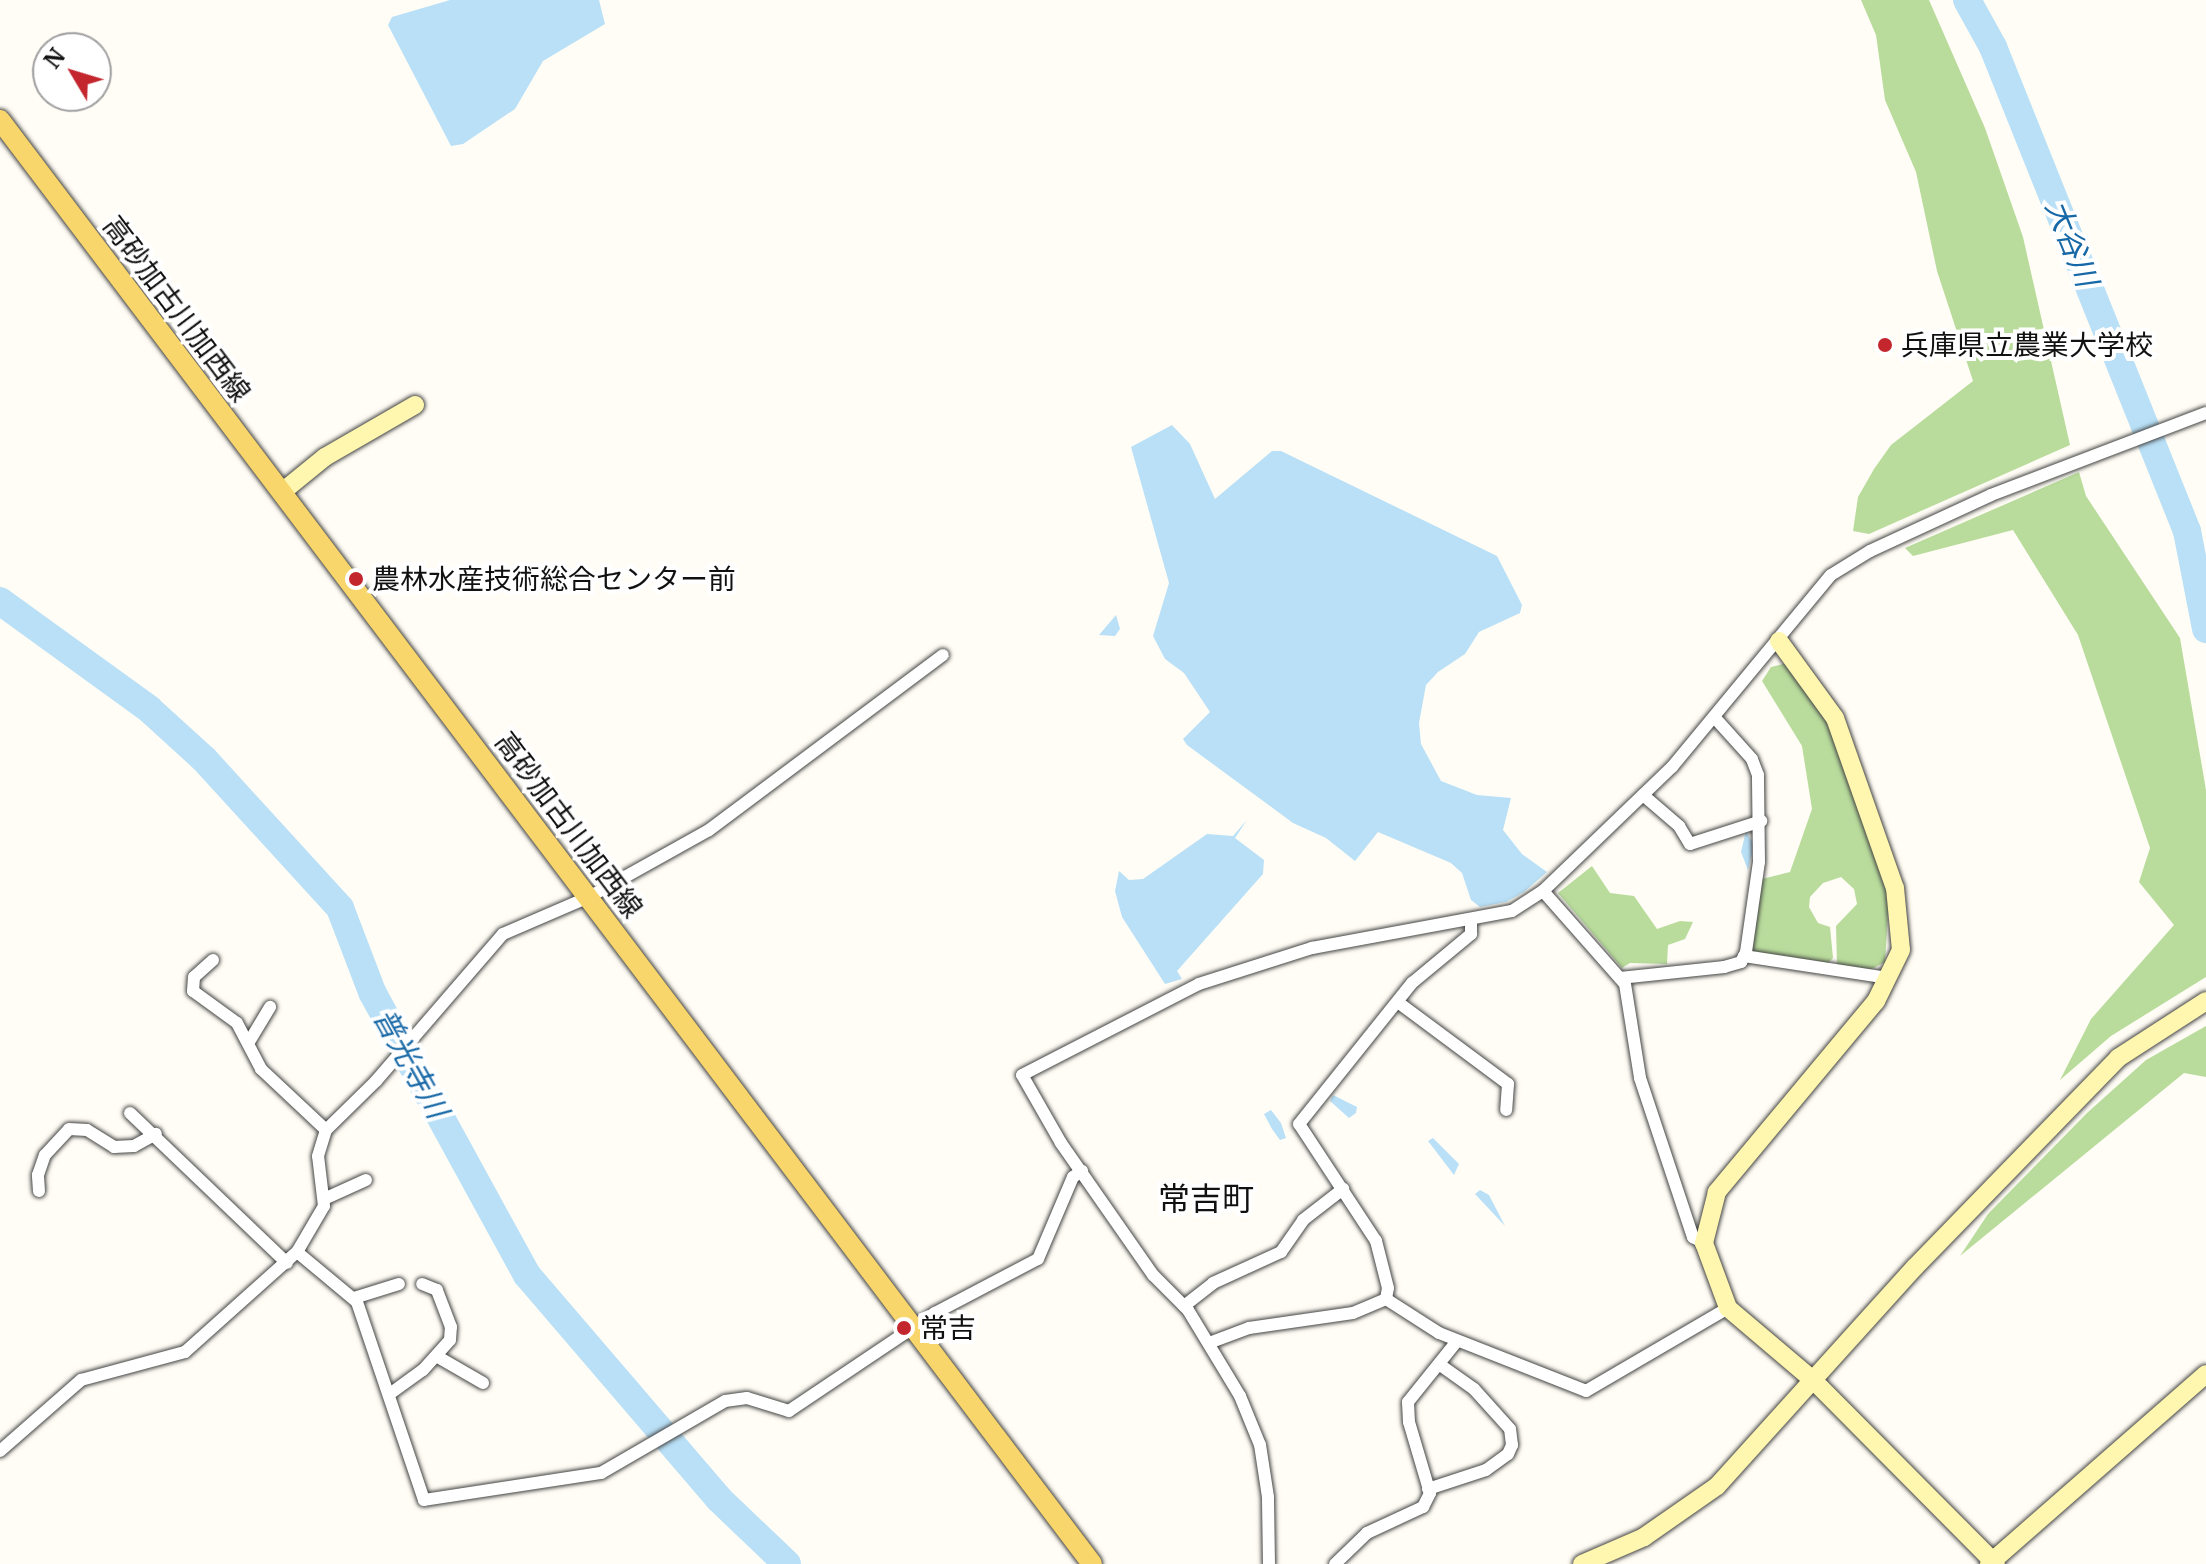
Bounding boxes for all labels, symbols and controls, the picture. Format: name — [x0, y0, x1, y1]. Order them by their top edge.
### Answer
north arrow — [32, 32, 112, 112]
text: N — [38, 43, 71, 74]
water label: 大谷川 — [2038, 195, 2106, 291]
street label: 高砂加古川加西線 — [96, 209, 258, 409]
place label: 兵庫県立農業大学校 — [1901, 328, 2153, 362]
marker: 兵庫県立農業大学校 — [1876, 336, 1894, 354]
place label: 農林水産技術総合センター前 — [372, 562, 736, 596]
marker: 農林水産技術総合センター前 — [347, 570, 365, 588]
street label: 高砂加古川加西線 — [488, 725, 650, 925]
water label: 普光寺川 — [366, 1002, 456, 1124]
district label: 常吉町 — [1158, 1180, 1254, 1218]
place label: 常吉 — [920, 1311, 976, 1345]
marker: 常吉 — [895, 1319, 913, 1337]

